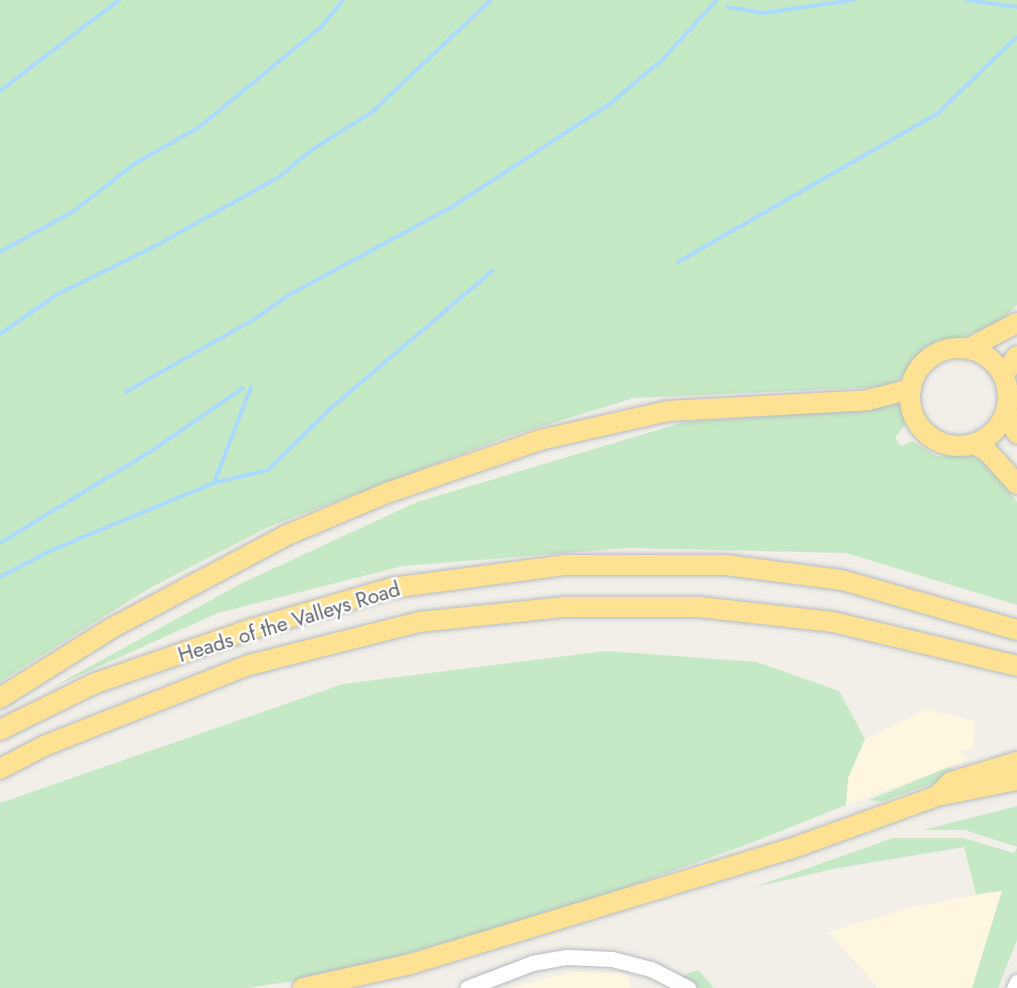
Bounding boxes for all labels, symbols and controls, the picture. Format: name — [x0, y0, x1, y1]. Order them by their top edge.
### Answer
street label: Heads of the Valleys Road — [175, 576, 403, 668]

